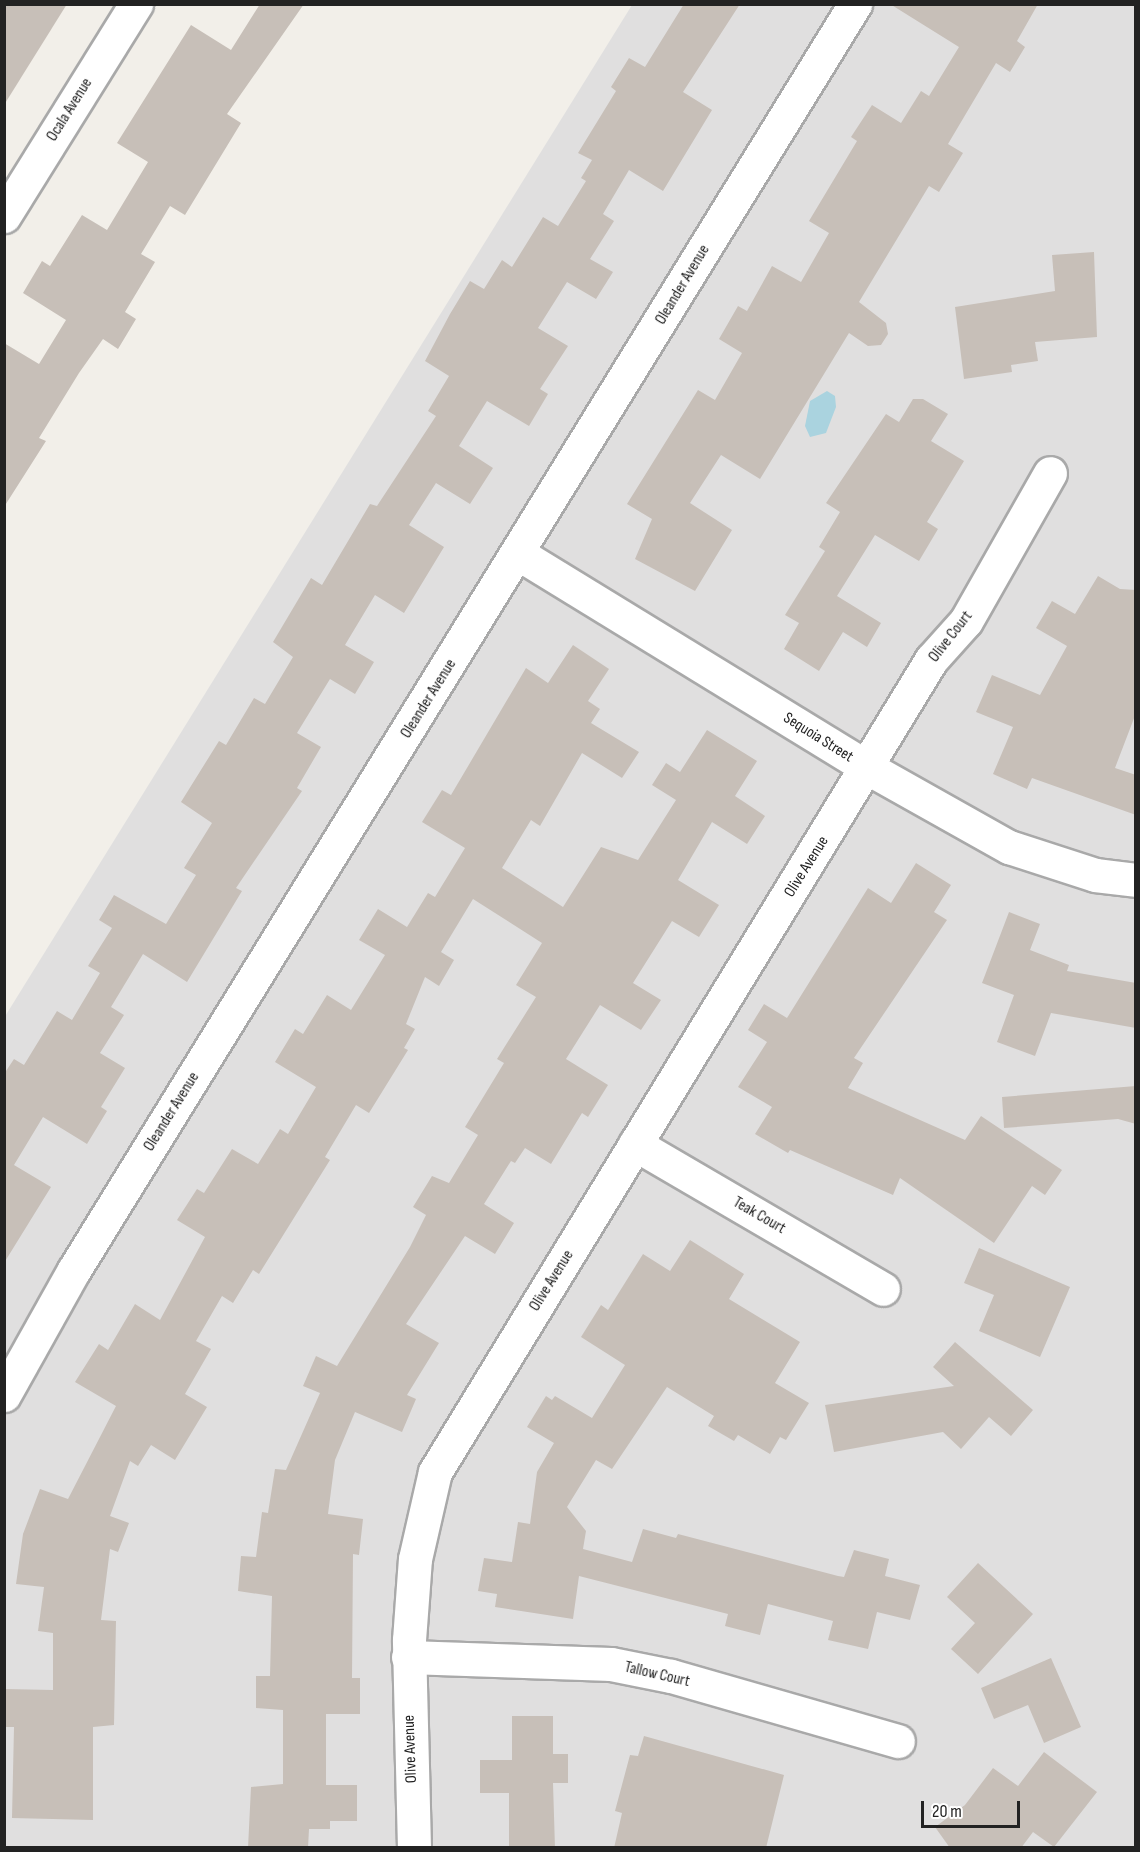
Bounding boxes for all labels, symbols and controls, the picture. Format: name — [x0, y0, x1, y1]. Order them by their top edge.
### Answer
street label: Ocala Avenue — [43, 75, 97, 145]
street label: Oleander Avenue — [652, 242, 714, 328]
street label: Olive Court — [925, 608, 977, 666]
street label: Oleander Avenue — [397, 656, 461, 742]
street label: Sequoia Street — [780, 709, 856, 767]
street label: Olive Avenue — [781, 833, 833, 901]
street label: Oleander Avenue — [140, 1069, 204, 1155]
street label: Teak Court — [729, 1193, 789, 1239]
street label: Olive Avenue — [526, 1247, 578, 1315]
street label: Tallow Court — [623, 1658, 691, 1692]
street label: Olive Avenue — [400, 1715, 422, 1783]
scale bar — [924, 1789, 1023, 1827]
text: 20 m — [932, 1801, 962, 1822]

